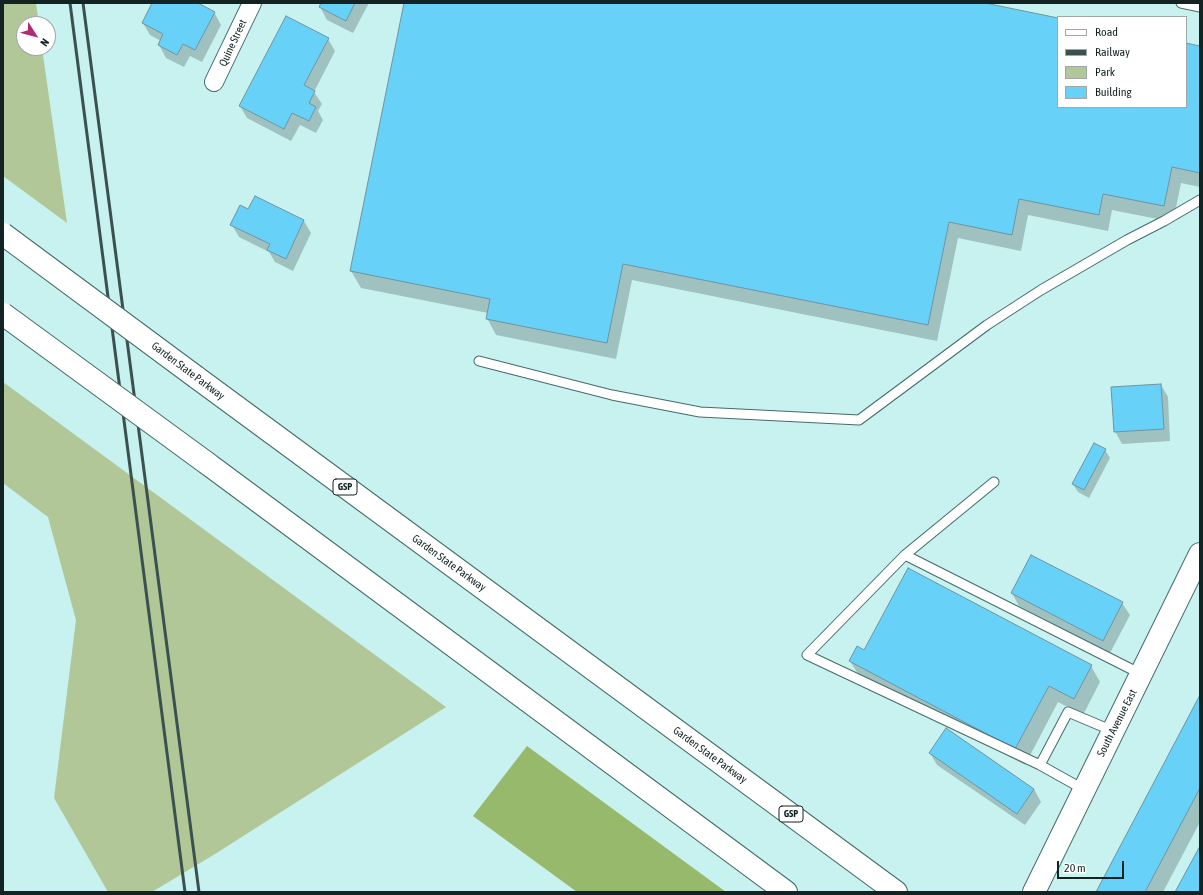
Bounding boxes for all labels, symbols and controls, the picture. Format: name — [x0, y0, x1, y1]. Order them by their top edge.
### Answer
north arrow — [16, 16, 56, 56]
legend — [1057, 16, 1187, 108]
street label: Quine Street — [216, 17, 250, 69]
text: Road — [1095, 25, 1118, 39]
text: N — [38, 36, 52, 49]
text: Railway — [1095, 45, 1130, 59]
text: Park — [1095, 65, 1115, 79]
text: Building — [1095, 85, 1132, 99]
street label: Garden State Parkway — [149, 339, 227, 403]
road number: GSP — [333, 479, 357, 495]
street label: Garden State Parkway — [409, 532, 489, 594]
street label: South Avenue East — [1094, 687, 1140, 759]
street label: Garden State Parkway — [670, 724, 750, 786]
road number: GSP — [779, 806, 803, 822]
scale bar — [1059, 853, 1126, 879]
text: 20 m — [1064, 861, 1086, 875]

